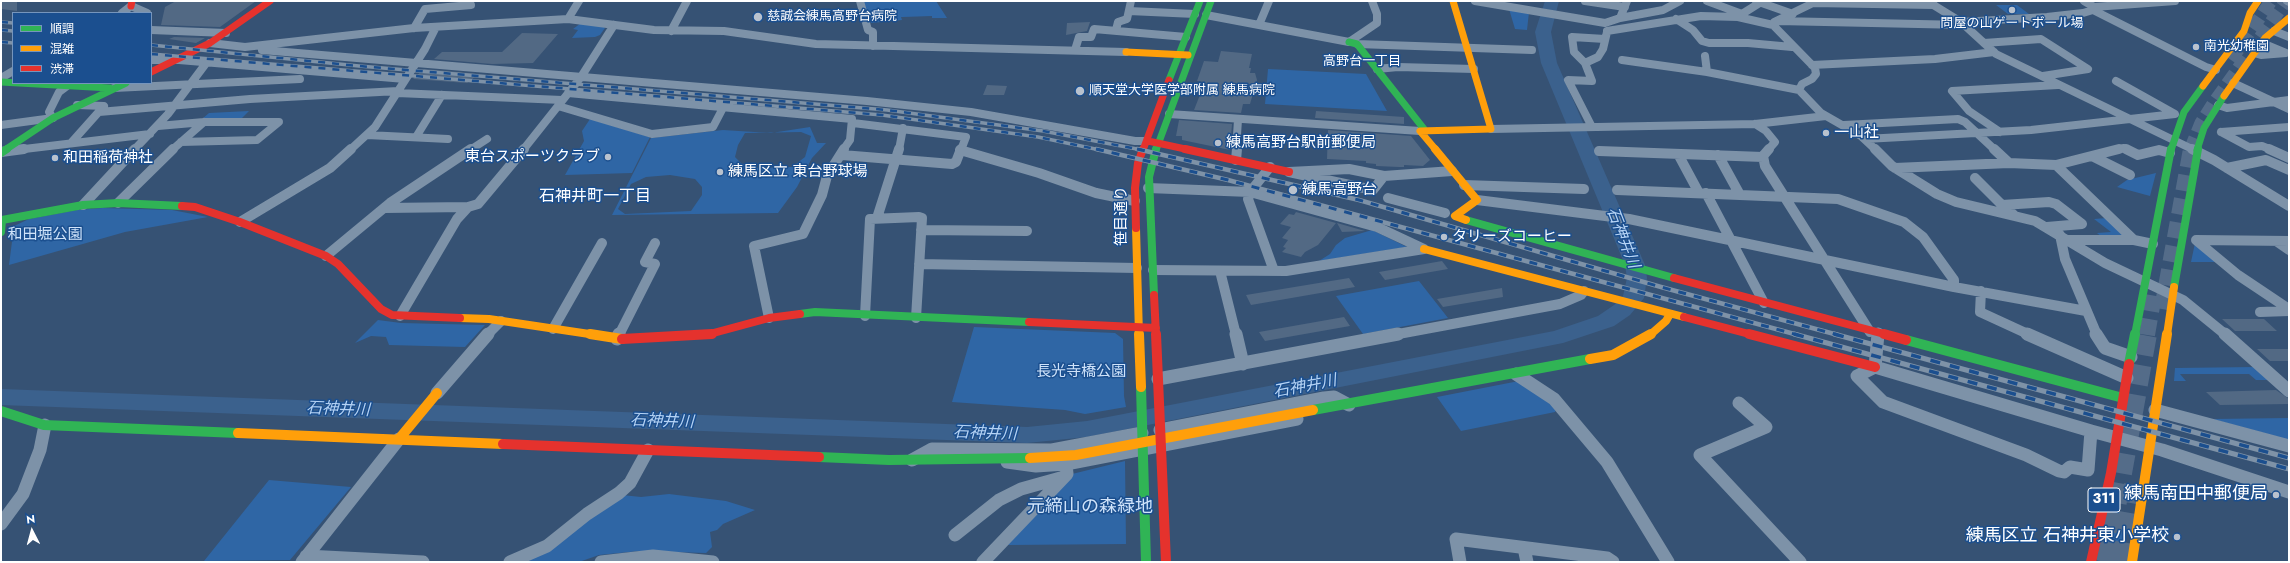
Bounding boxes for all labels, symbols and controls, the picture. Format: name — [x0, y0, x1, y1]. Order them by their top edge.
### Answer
marker: 問屋の山ゲートボール場 — [2007, 5, 2017, 15]
place label: 慈誠会練馬高野台病院 — [767, 9, 897, 25]
marker: 慈誠会練馬高野台病院 — [752, 11, 764, 23]
legend — [12, 12, 152, 84]
place label: 問屋の山ゲートボール場 — [1941, 16, 2083, 32]
text: 順調 — [50, 20, 74, 38]
place label: 南光幼稚園 — [2204, 39, 2269, 55]
text: 混雑 — [50, 40, 74, 58]
marker: 南光幼稚園 — [2191, 42, 2201, 52]
district label: 高野台一丁目 — [1323, 54, 1401, 70]
text: 渋滞 — [50, 60, 74, 78]
place label: 順天堂大学医学部附属 練馬病院 — [1089, 83, 1275, 99]
marker: 順天堂大学医学部附属 練馬病院 — [1074, 85, 1086, 97]
place label: 一山社 — [1834, 124, 1879, 142]
marker: 一山社 — [1821, 128, 1831, 138]
place label: 練馬高野台駅前郵便局 — [1226, 134, 1376, 152]
marker: 練馬高野台駅前郵便局 — [1213, 138, 1223, 148]
place label: 東台スポーツクラブ — [465, 148, 600, 166]
place label: 和田稲荷神社 — [63, 149, 153, 167]
marker: 東台スポーツクラブ — [603, 152, 613, 162]
marker: 和田稲荷神社 — [50, 153, 60, 163]
place label: 練馬区立 東台野球場 — [728, 163, 867, 181]
marker: 練馬区立 東台野球場 — [715, 167, 725, 177]
place label: 練馬高野台 — [1302, 181, 1377, 199]
marker: 練馬高野台 — [1287, 184, 1299, 196]
street label: 笹目通り — [1113, 186, 1131, 246]
district label: 石神井町一丁目 — [539, 187, 651, 207]
water label: 石神井川 — [1602, 205, 1642, 271]
park label: 和田堀公園 — [8, 226, 82, 244]
place label: タリーズコーヒー — [1452, 228, 1572, 246]
marker: タリーズコーヒー — [1439, 232, 1449, 242]
park label: 長光寺橋公園 — [1036, 363, 1126, 381]
water label: 石神井川 — [1272, 371, 1338, 403]
water label: 石神井川 — [306, 399, 370, 421]
water label: 石神井川 — [630, 411, 694, 433]
water label: 石神井川 — [953, 423, 1017, 445]
place label: 練馬南田中郵便局 — [2124, 484, 2268, 506]
road number: 311 — [2088, 488, 2120, 512]
marker: 練馬南田中郵便局 — [2271, 490, 2281, 500]
park label: 元締山の森緑地 — [1027, 497, 1153, 519]
north arrow — [12, 511, 52, 551]
text: N — [26, 511, 36, 527]
place label: 練馬区立 石神井東小学校 — [1966, 526, 2169, 548]
marker: 練馬区立 石神井東小学校 — [2172, 532, 2182, 542]

